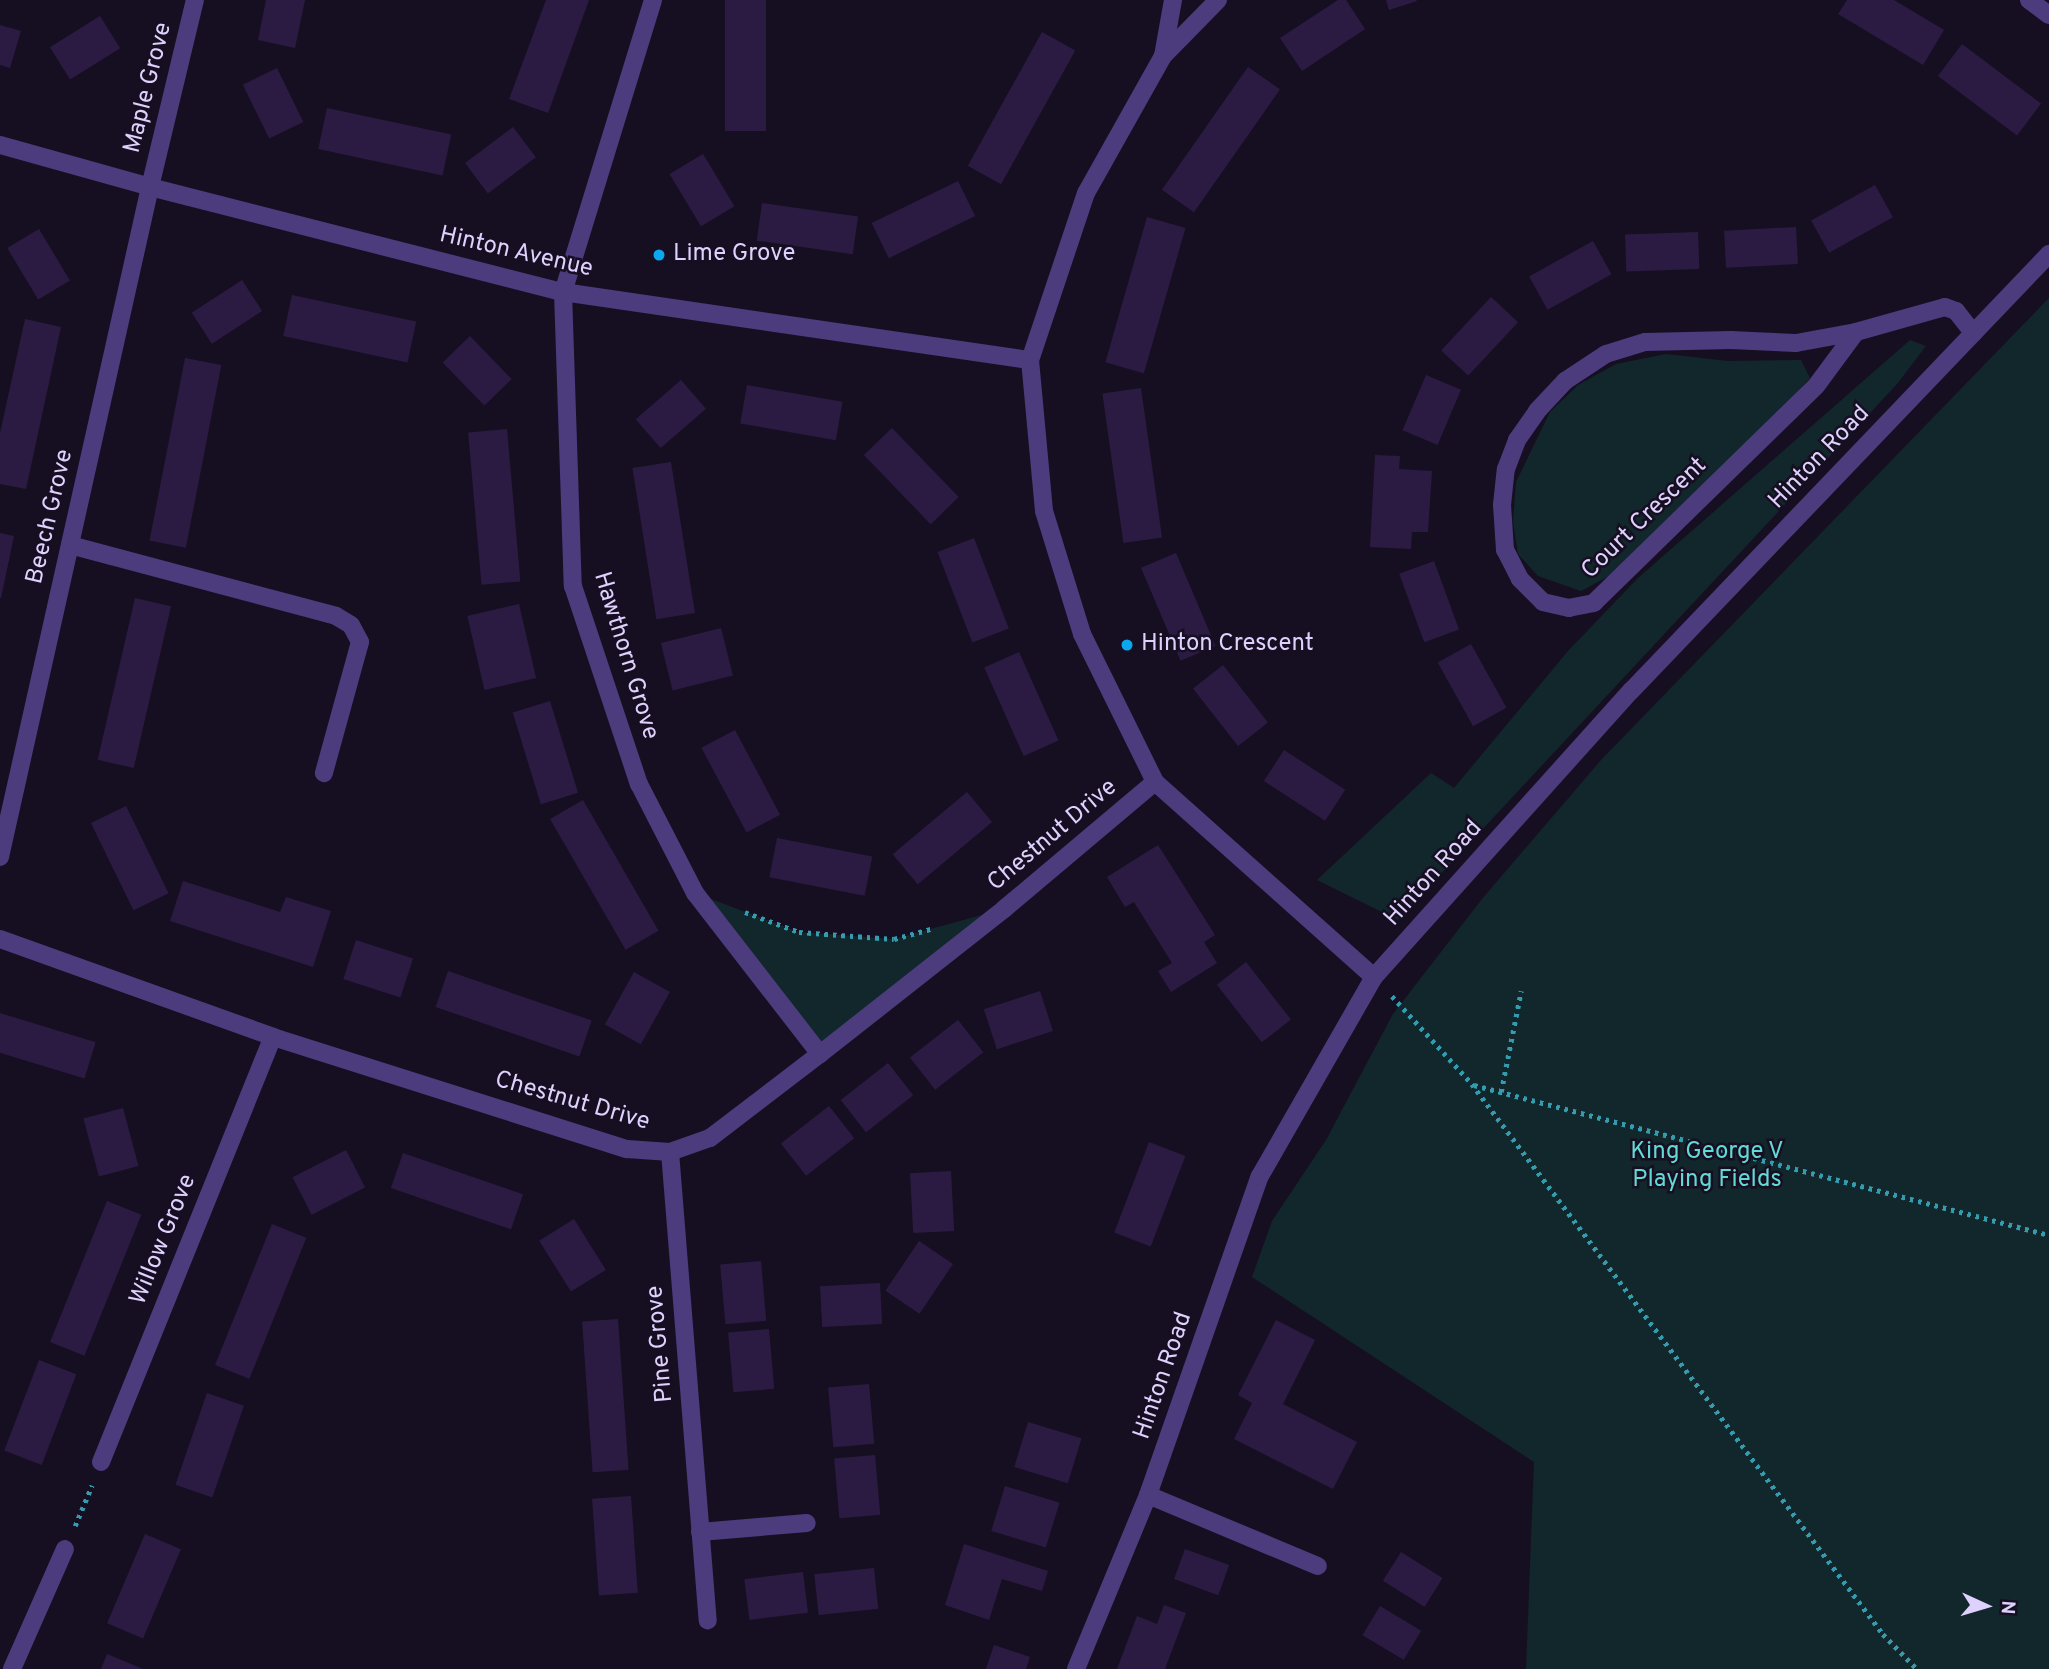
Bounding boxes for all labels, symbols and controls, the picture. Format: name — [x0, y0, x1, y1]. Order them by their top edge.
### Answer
street label: Maple Grove — [119, 20, 179, 156]
street label: Hinton Avenue — [436, 221, 596, 285]
place label: Lime Grove — [673, 241, 795, 269]
marker: Lime Grove — [651, 247, 667, 263]
street label: Hinton Road — [1763, 400, 1877, 516]
street label: Beech Grove — [22, 447, 80, 587]
street label: Court Crescent — [1576, 452, 1714, 586]
street label: Hawthorn Grove — [586, 569, 664, 743]
place label: Hinton Crescent — [1141, 631, 1314, 659]
marker: Hinton Crescent — [1119, 637, 1135, 653]
street label: Chestnut Drive — [983, 774, 1123, 898]
street label: Hinton Road — [1379, 815, 1489, 933]
street label: Chestnut Drive — [491, 1066, 653, 1138]
park label: King George V Playing Fields — [1630, 1139, 1784, 1195]
street label: Willow Grove — [125, 1170, 203, 1310]
street label: Pine Grove — [642, 1284, 680, 1404]
street label: Hinton Road — [1129, 1308, 1199, 1444]
north arrow — [1951, 1571, 2021, 1641]
text: N — [1995, 1600, 2019, 1615]

